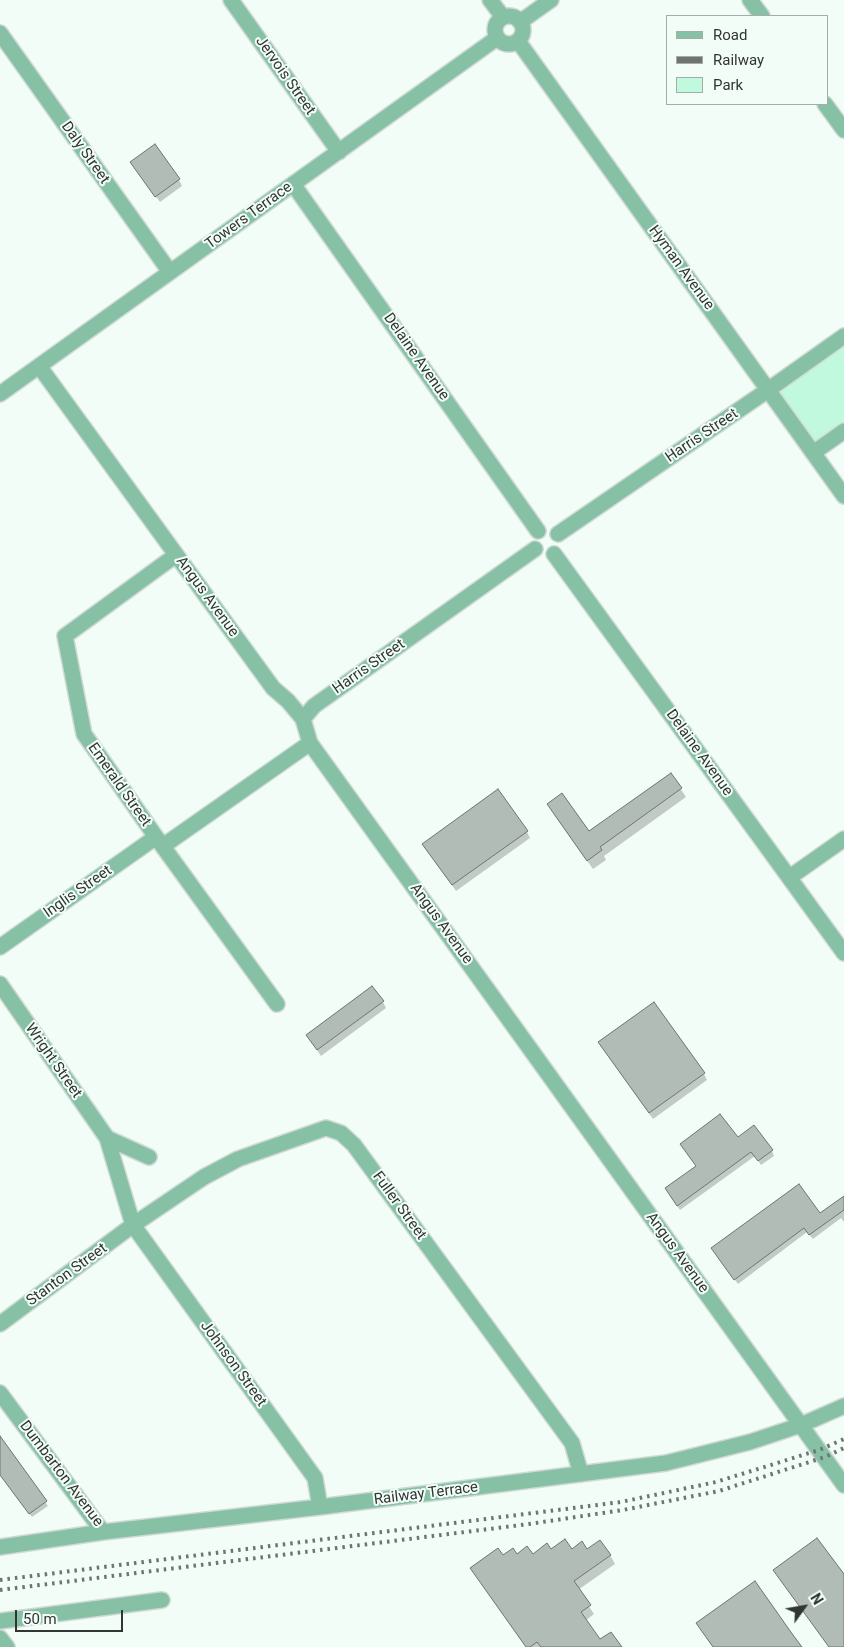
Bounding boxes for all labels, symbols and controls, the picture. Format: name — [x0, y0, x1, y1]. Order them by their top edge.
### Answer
legend — [666, 15, 829, 105]
text: Road — [713, 26, 747, 44]
street label: Jervois Street — [251, 33, 319, 119]
text: Railway — [713, 51, 764, 69]
text: Park — [713, 76, 743, 94]
street label: Daly Street — [57, 118, 113, 188]
street label: Towers Terrace — [202, 179, 296, 253]
street label: Hyman Avenue — [644, 222, 718, 314]
street label: Delaine Avenue — [379, 310, 453, 404]
street label: Harris Street — [662, 405, 742, 467]
street label: Angus Avenue — [172, 553, 242, 641]
street label: Harris Street — [330, 636, 408, 698]
street label: Delaine Avenue — [662, 706, 736, 800]
street label: Emerald Street — [84, 740, 154, 830]
street label: Inglis Street — [40, 862, 116, 922]
street label: Angus Avenue — [406, 880, 476, 968]
street label: Wright Street — [21, 1020, 85, 1102]
street label: Fuller Street — [368, 1168, 430, 1244]
street label: Angus Avenue — [642, 1209, 712, 1297]
street label: Stanton Street — [23, 1240, 111, 1310]
street label: Johnson Street — [196, 1318, 270, 1410]
street label: Dumbarton Avenue — [15, 1418, 107, 1530]
street label: Railway Terrace — [373, 1479, 479, 1509]
north arrow — [779, 1582, 829, 1632]
text: N — [807, 1591, 826, 1607]
scale bar — [18, 1600, 125, 1632]
text: 50 m — [23, 1610, 57, 1628]

